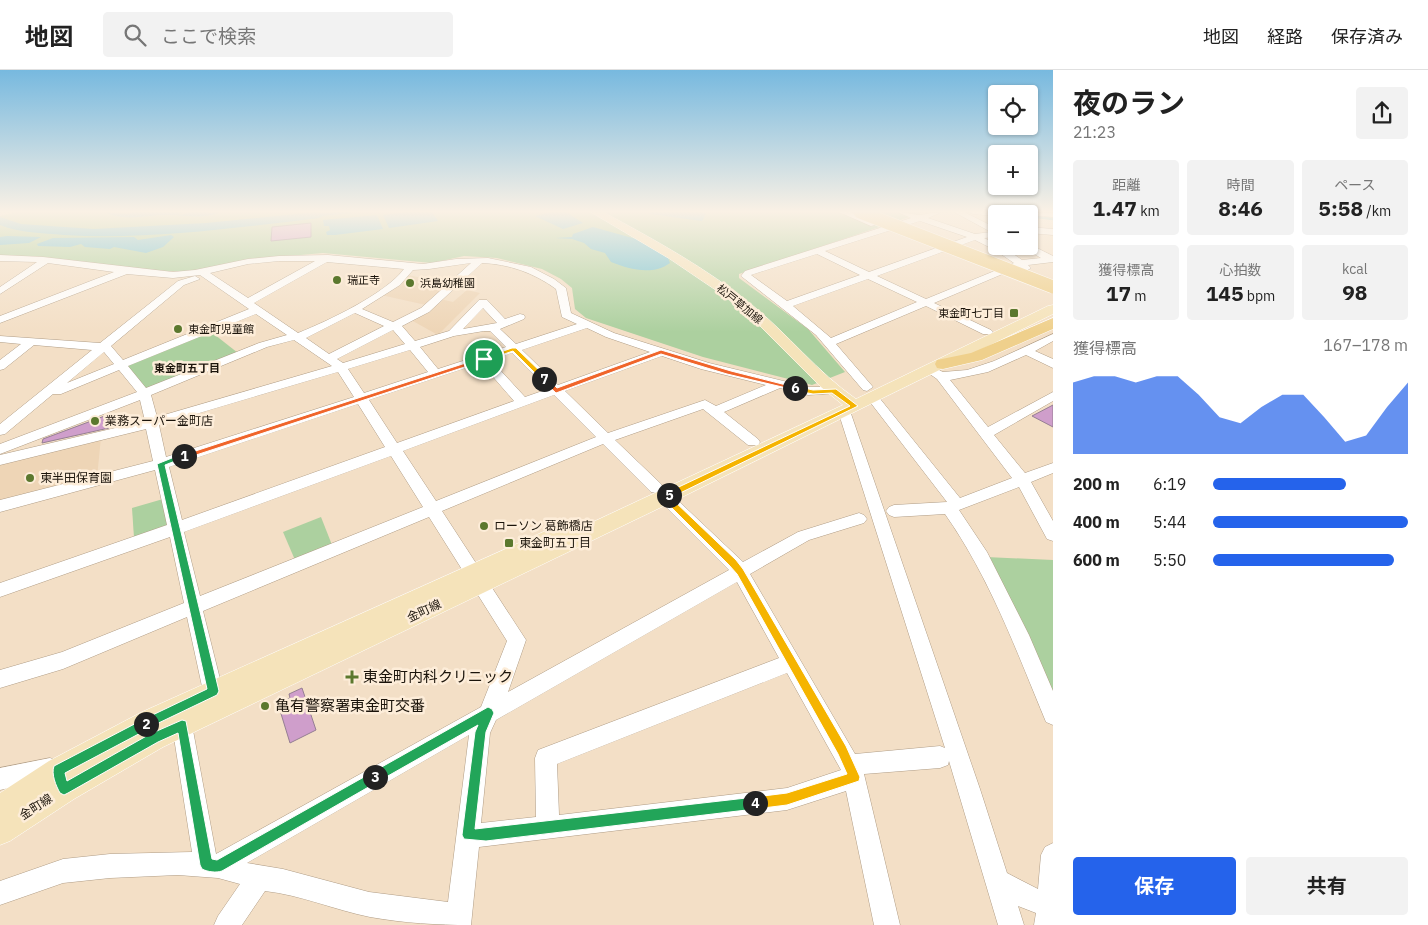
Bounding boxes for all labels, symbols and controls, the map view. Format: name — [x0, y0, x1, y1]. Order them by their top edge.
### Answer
search box — [103, 12, 453, 57]
text: 地図 — [25, 20, 73, 52]
icon: search — [121, 21, 149, 49]
text: ここで検索 — [161, 24, 256, 48]
text: 地図 — [1203, 25, 1239, 48]
text: 経路 — [1267, 25, 1303, 48]
text: 保存済み — [1331, 25, 1403, 48]
text: 夜のラン — [1073, 84, 1185, 121]
map controls — [988, 85, 1038, 255]
button: locate — [988, 85, 1038, 135]
button: share — [1356, 87, 1408, 139]
text: 21:23 — [1073, 122, 1116, 142]
button: + — [988, 145, 1038, 195]
text: 距離 — [1112, 176, 1140, 194]
text: 時間 — [1226, 176, 1254, 194]
text: ペース — [1334, 176, 1375, 194]
text: 1.47 — [1093, 194, 1137, 222]
text: 8:46 — [1218, 194, 1263, 222]
text: 5:58 — [1318, 194, 1363, 222]
text: km — [1137, 202, 1160, 220]
text: /km — [1363, 202, 1391, 220]
button: − — [988, 205, 1038, 255]
text: kcal — [1342, 260, 1368, 278]
text: 獲得標高 — [1098, 261, 1154, 279]
text: 心拍数 — [1219, 261, 1261, 279]
place label: 瑞正寺 — [347, 273, 380, 287]
marker: 瑞正寺 — [331, 274, 343, 286]
place label: 浜島幼稚園 — [420, 276, 475, 290]
marker: 浜島幼稚園 — [404, 277, 416, 289]
text: 98 — [1342, 278, 1367, 306]
text: 17 — [1106, 279, 1131, 307]
text: 145 — [1206, 279, 1244, 307]
street label: 松戸草加線 — [714, 281, 766, 327]
text: m — [1131, 287, 1147, 305]
text: bpm — [1244, 287, 1275, 305]
place label: 東金町七丁目 — [938, 306, 1004, 320]
marker: 東金町七丁目 — [1008, 307, 1020, 319]
place label: 東金町児童館 — [188, 322, 254, 336]
marker: 東金町児童館 — [172, 323, 184, 335]
text: 167–178 m — [1323, 335, 1408, 355]
pin — [463, 338, 505, 380]
text: 獲得標高 — [1073, 338, 1137, 358]
icon: arrive — [470, 345, 498, 373]
district label: 東金町五丁目 — [154, 361, 220, 375]
pin: 7 — [532, 366, 556, 392]
text: 7 — [540, 370, 549, 388]
pin: 6 — [782, 376, 808, 400]
text: 6 — [791, 379, 800, 397]
place label: 業務スーパー金町店 — [105, 413, 213, 428]
marker: 業務スーパー金町店 — [89, 415, 101, 427]
pin: 1 — [172, 444, 196, 468]
text: 1 — [180, 447, 189, 465]
place label: 東半田保育園 — [40, 470, 112, 485]
marker: 東半田保育園 — [24, 472, 36, 484]
text: 200 m — [1073, 474, 1120, 494]
text: 6:19 — [1153, 474, 1186, 494]
pin: 5 — [656, 482, 682, 508]
text: 5 — [665, 486, 674, 504]
text: 400 m — [1073, 512, 1120, 532]
text: 5:44 — [1153, 512, 1186, 532]
place label: ローソン 葛飾橋店 — [494, 518, 593, 533]
marker: ローソン 葛飾橋店 — [478, 520, 490, 532]
place label: 東金町五丁目 — [519, 535, 591, 550]
marker: 東金町五丁目 — [503, 537, 515, 549]
text: 600 m — [1073, 550, 1120, 570]
text: 5:50 — [1153, 550, 1186, 570]
street label: 金町線 — [404, 596, 443, 625]
place label: 東金町内科クリニック — [363, 667, 513, 686]
marker: 東金町内科クリニック — [345, 670, 359, 684]
place label: 亀有警察署東金町交番 — [275, 696, 425, 715]
marker: 亀有警察署東金町交番 — [259, 700, 271, 712]
pin: 2 — [134, 712, 158, 736]
text: 2 — [142, 715, 151, 733]
pin: 3 — [362, 764, 388, 790]
text: 3 — [371, 768, 380, 786]
street label: 金町線 — [17, 790, 55, 823]
pin: 4 — [742, 790, 768, 816]
text: 4 — [751, 794, 760, 812]
button: 保存 — [1073, 857, 1236, 915]
button: 共有 — [1246, 857, 1408, 915]

